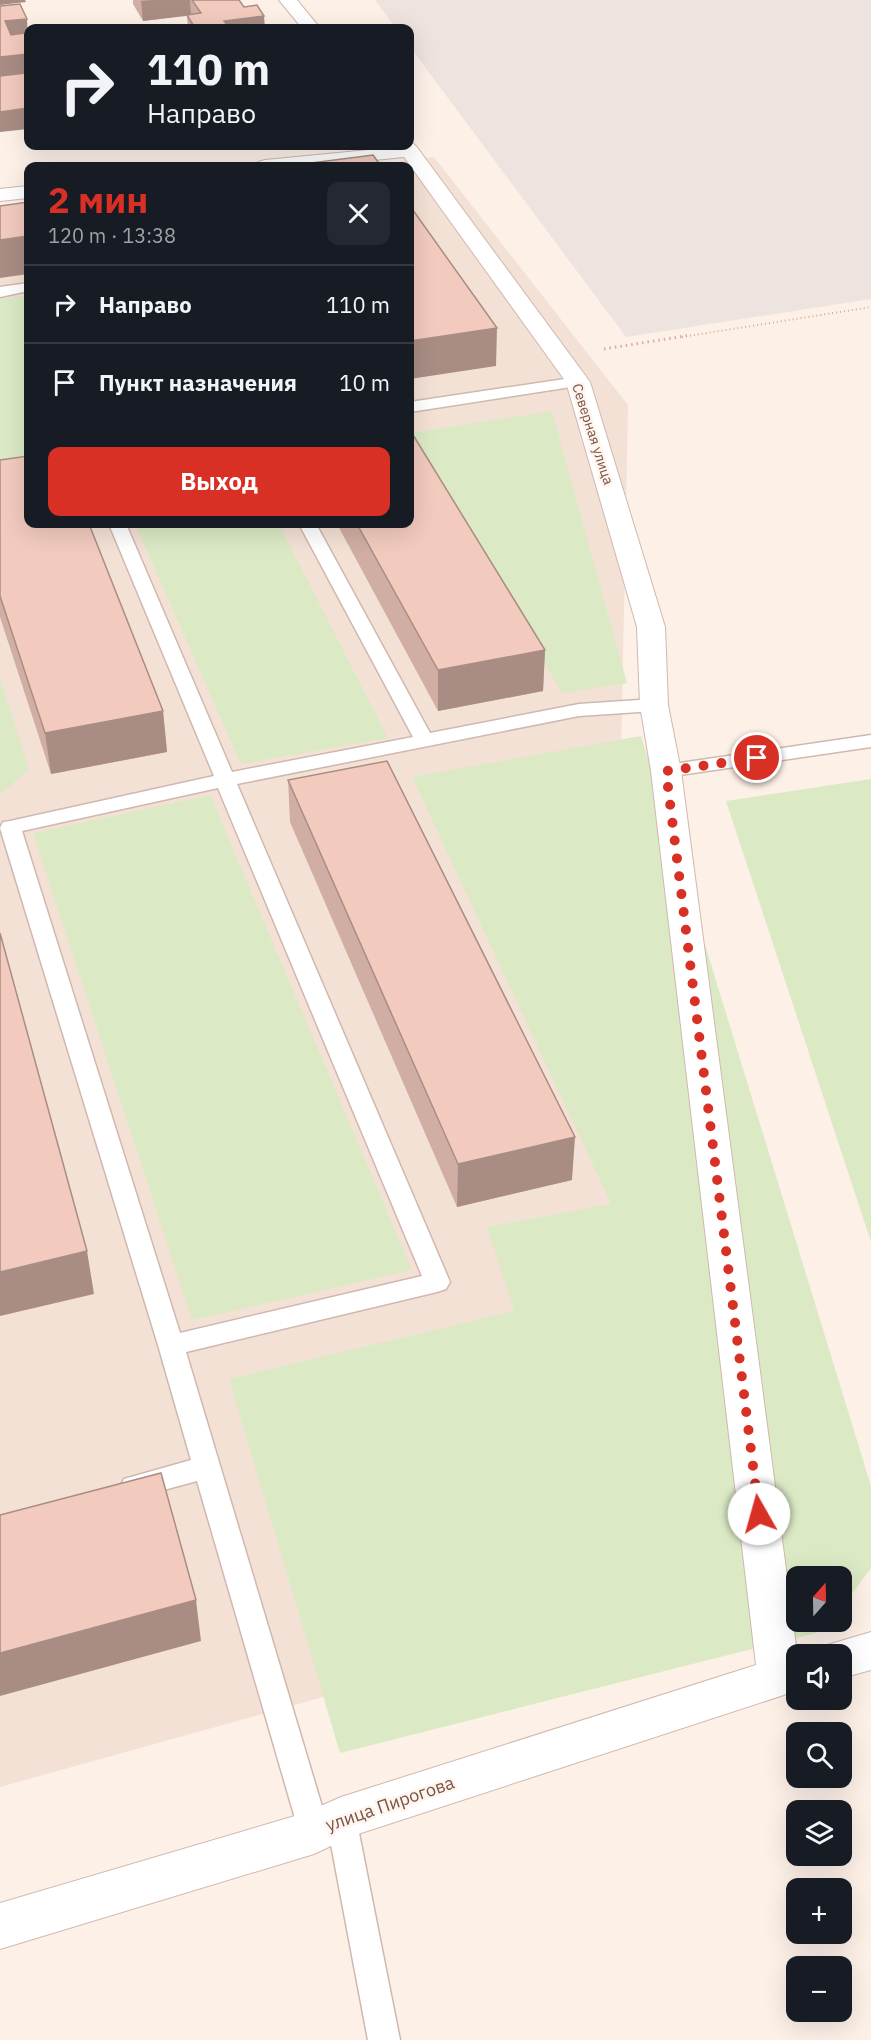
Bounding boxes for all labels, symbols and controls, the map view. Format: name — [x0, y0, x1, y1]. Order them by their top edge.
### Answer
text: 110 m — [147, 42, 270, 97]
icon: right — [48, 48, 126, 126]
text: Направо — [147, 95, 256, 130]
text: 2 мин — [48, 176, 148, 223]
button: close — [327, 182, 390, 245]
text: 120 m · 13:38 — [48, 222, 176, 249]
icon: right — [48, 288, 81, 321]
text: Направо — [99, 290, 192, 319]
text: 110 m — [326, 290, 390, 319]
icon: arrive — [48, 366, 81, 399]
text: Пункт назначения — [99, 368, 297, 397]
text: 10 m — [339, 368, 390, 397]
street label: Северная улица — [568, 381, 618, 487]
button: Выход — [48, 447, 390, 516]
pin — [731, 732, 782, 783]
icon: arrive — [740, 741, 773, 774]
position arrow — [727, 1482, 791, 1546]
north arrow — [786, 1566, 852, 1632]
map controls — [786, 1566, 852, 2022]
button: sound — [786, 1644, 852, 1710]
button: search — [786, 1722, 852, 1788]
street label: улица Пирогова — [322, 1771, 458, 1836]
button: layers — [786, 1800, 852, 1866]
button: + — [786, 1878, 852, 1944]
button: − — [786, 1956, 852, 2022]

